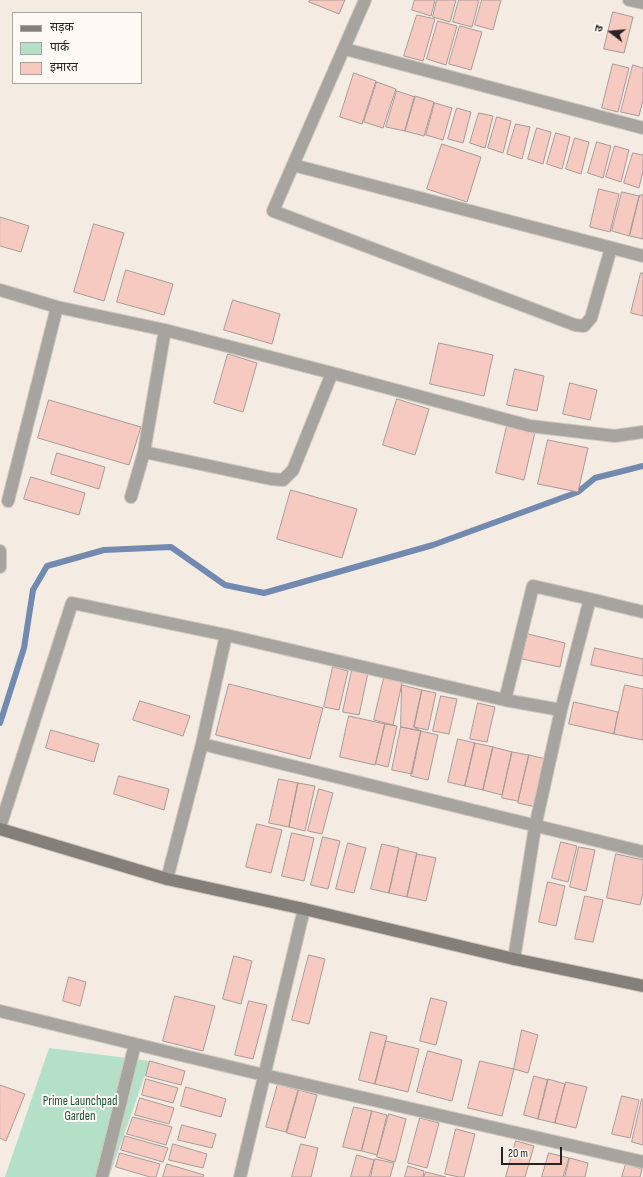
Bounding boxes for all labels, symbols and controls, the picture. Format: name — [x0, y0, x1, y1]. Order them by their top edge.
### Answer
legend — [12, 12, 142, 84]
north arrow — [591, 12, 631, 52]
text: सड़क — [50, 20, 74, 35]
text: उ — [592, 24, 606, 33]
text: पार्क — [50, 40, 69, 55]
text: इमारत — [50, 60, 78, 75]
park label: Prime Launchpad Garden — [43, 1094, 117, 1125]
scale bar — [503, 1139, 564, 1165]
text: 20 m — [508, 1146, 528, 1161]

